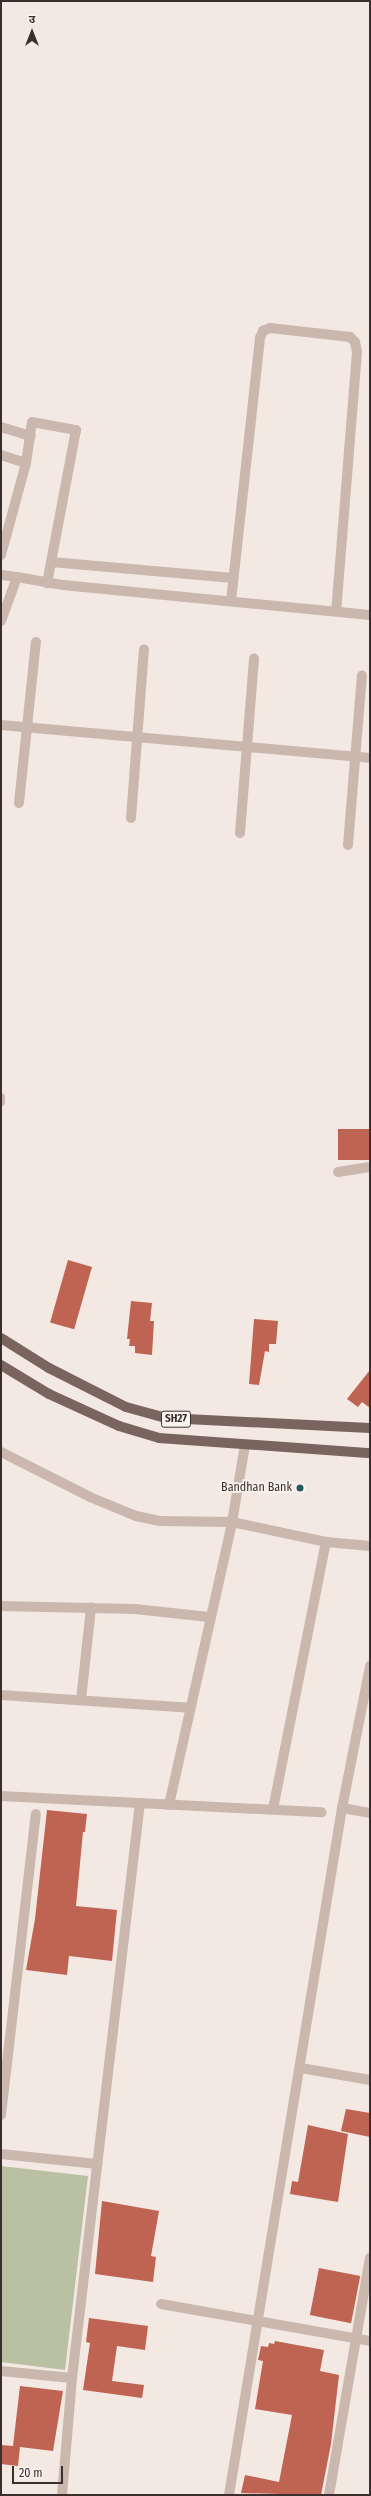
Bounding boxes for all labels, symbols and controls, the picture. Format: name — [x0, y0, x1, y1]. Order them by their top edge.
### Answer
north arrow — [12, 12, 52, 52]
text: उ — [29, 13, 35, 26]
road number: SH27 — [160, 1410, 192, 1428]
place label: Bandhan Bank — [221, 1481, 292, 1495]
marker: Bandhan Bank — [295, 1483, 305, 1493]
scale bar — [14, 2458, 65, 2484]
text: 20 m — [19, 2466, 43, 2480]

